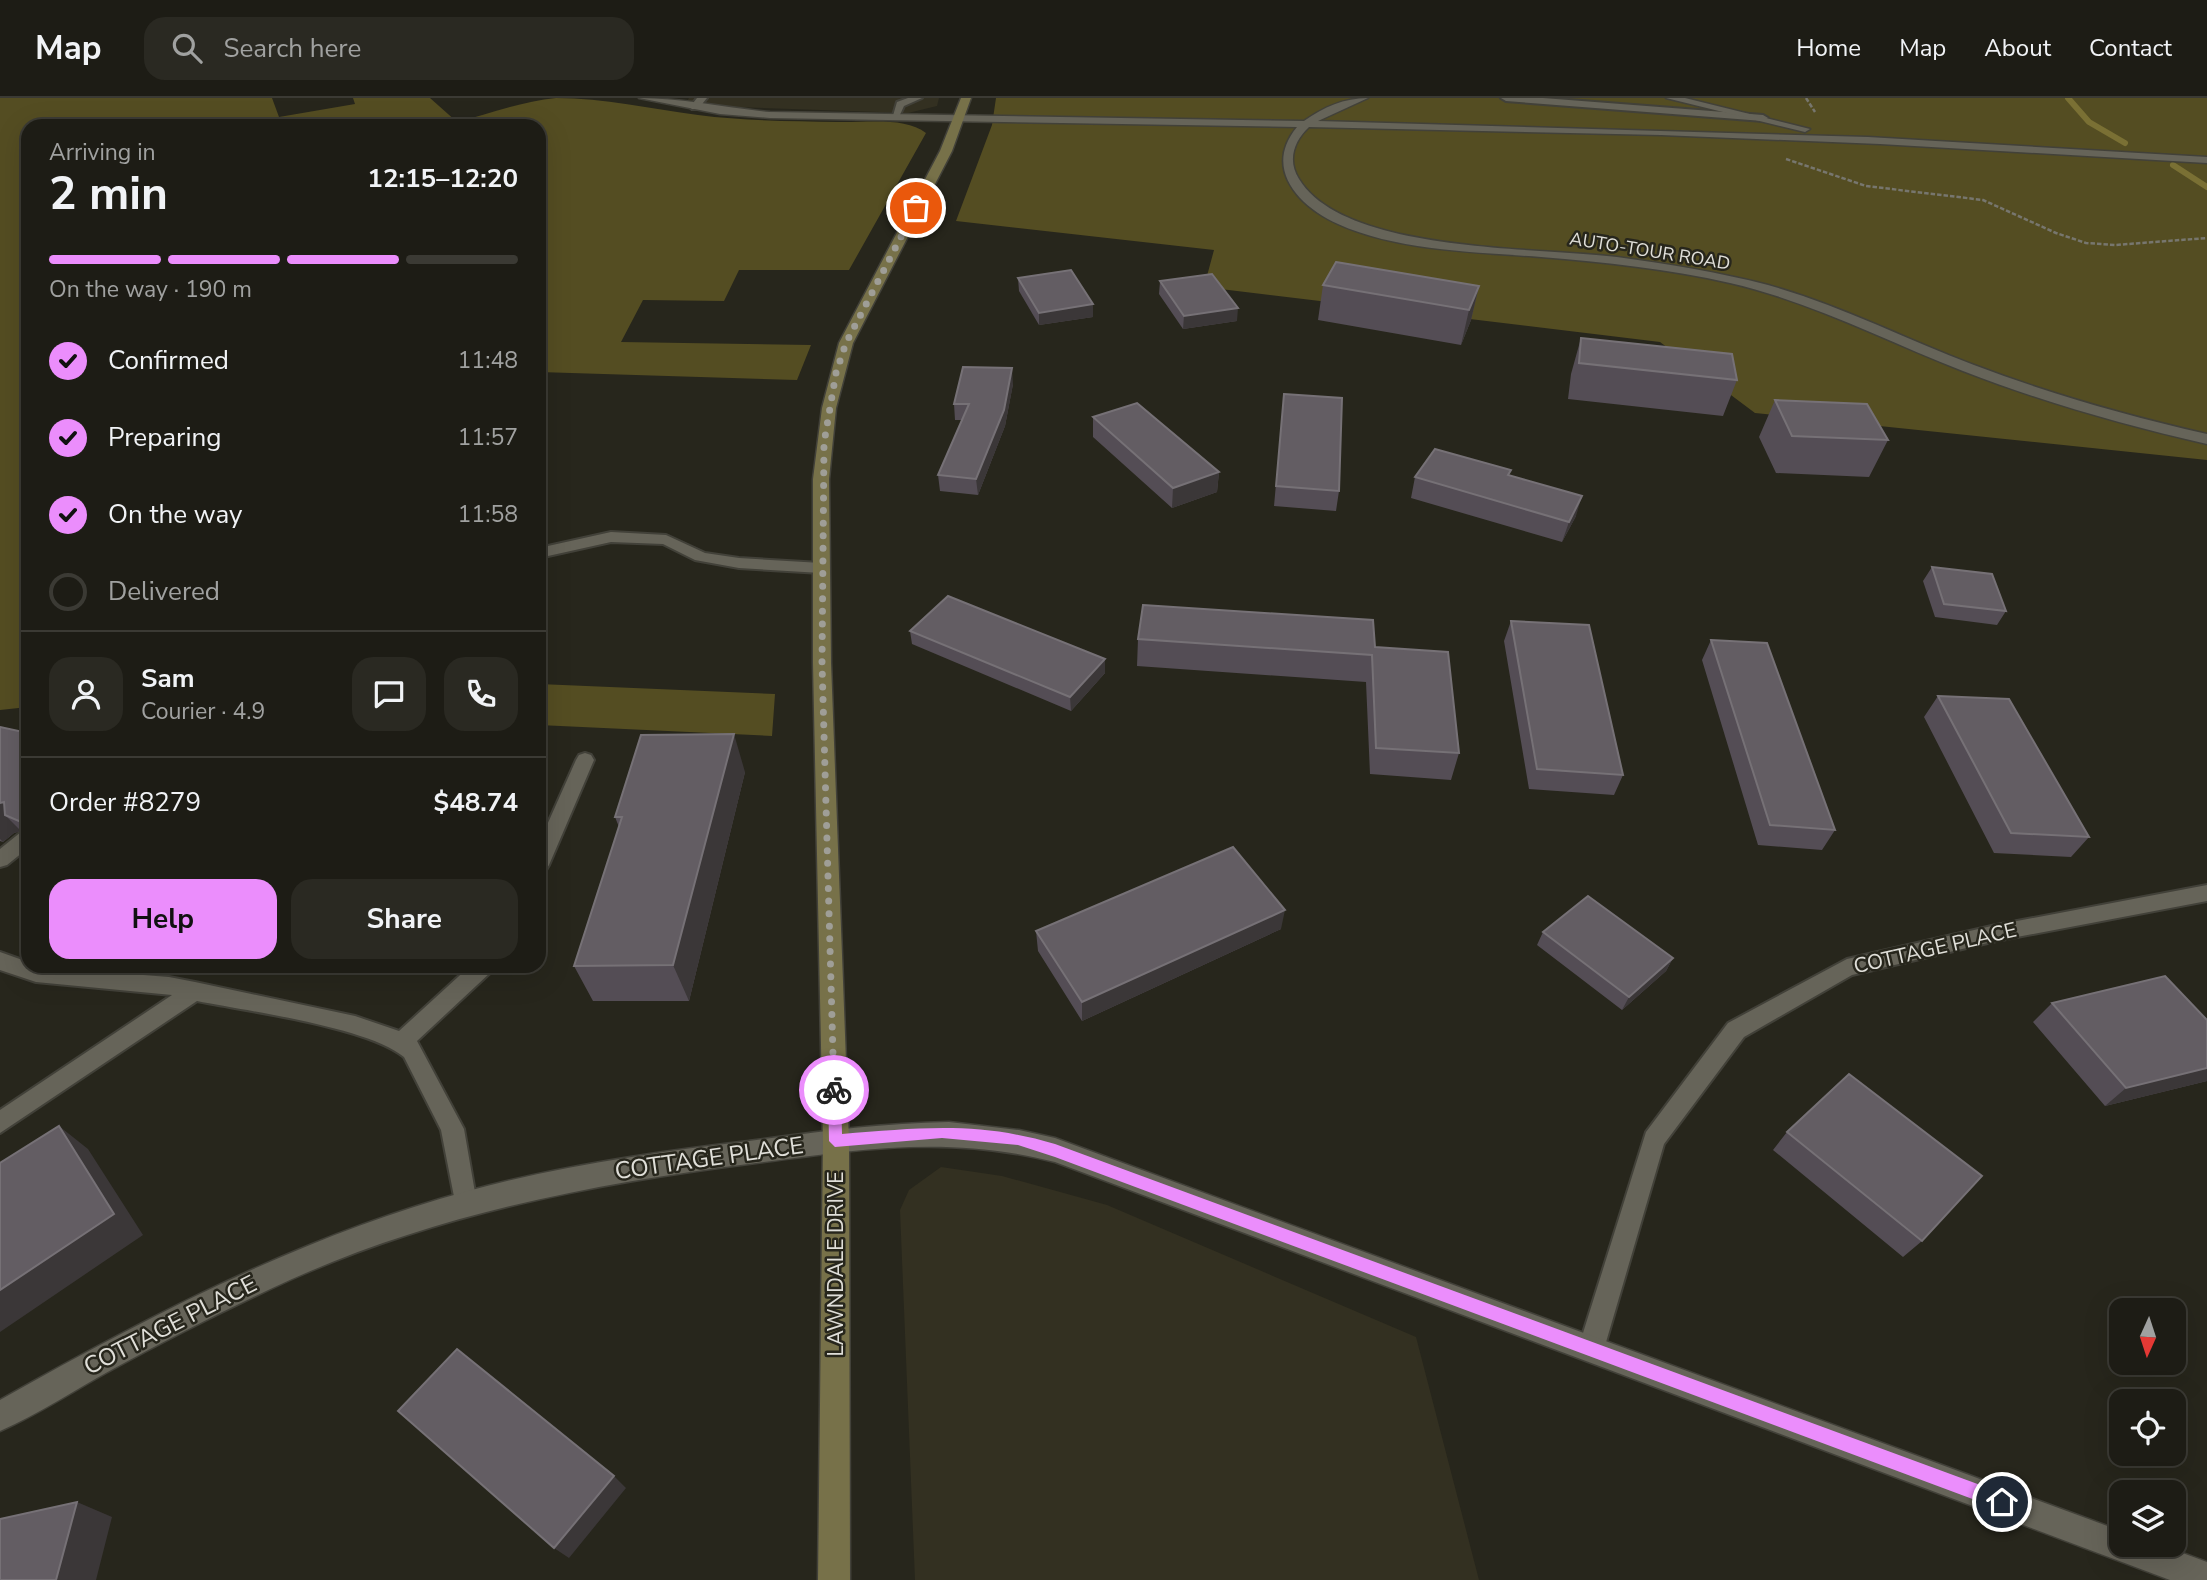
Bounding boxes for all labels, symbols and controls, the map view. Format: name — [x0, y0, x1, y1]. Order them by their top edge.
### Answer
search box — [144, 17, 634, 80]
text: Map — [35, 26, 102, 71]
icon: search — [168, 29, 206, 67]
text: Search here — [224, 31, 361, 66]
text: Home — [1796, 32, 1861, 64]
text: Map — [1899, 32, 1946, 64]
text: About — [1984, 32, 2051, 64]
text: Contact — [2089, 32, 2172, 64]
text: Arriving in — [49, 137, 156, 168]
text: 12:15–12:20 — [367, 161, 518, 196]
text: 2 min — [49, 162, 168, 225]
pin — [886, 178, 946, 238]
icon: bag — [897, 189, 935, 227]
street label: AUTO-TOUR ROAD — [1568, 226, 1732, 276]
text: On the way · 190 m — [49, 274, 252, 305]
icon: check — [49, 342, 87, 380]
text: Confirmed — [108, 343, 229, 378]
text: 11:48 — [458, 345, 518, 376]
icon: check — [49, 419, 87, 457]
text: Preparing — [108, 420, 221, 455]
text: 11:57 — [458, 422, 518, 453]
icon: check — [49, 496, 87, 534]
text: On the way — [108, 497, 242, 532]
text: 11:58 — [458, 499, 518, 530]
text: Delivered — [108, 574, 220, 609]
button: person — [49, 657, 123, 731]
button: chat — [352, 657, 426, 731]
button: phone — [444, 657, 518, 731]
text: Sam — [141, 661, 194, 696]
text: Courier · 4.9 — [141, 696, 265, 727]
text: Order #8279 — [49, 785, 201, 820]
text: $48.74 — [434, 785, 518, 820]
button: Help — [49, 879, 277, 959]
button: Share — [291, 879, 518, 959]
street label: COTTAGE PLACE — [1851, 916, 2019, 980]
courier — [799, 1055, 869, 1125]
icon: bike — [815, 1071, 853, 1109]
street label: COTTAGE PLACE — [613, 1129, 805, 1187]
street label: LAWNDALE DRIVE — [822, 1171, 850, 1357]
street label: COTTAGE PLACE — [78, 1268, 262, 1382]
north arrow — [2109, 1298, 2186, 1376]
map controls — [2109, 1298, 2186, 1557]
button: locate — [2109, 1389, 2186, 1466]
pin — [1972, 1472, 2032, 1532]
button: layers — [2109, 1480, 2186, 1557]
icon: home — [1983, 1483, 2021, 1521]

